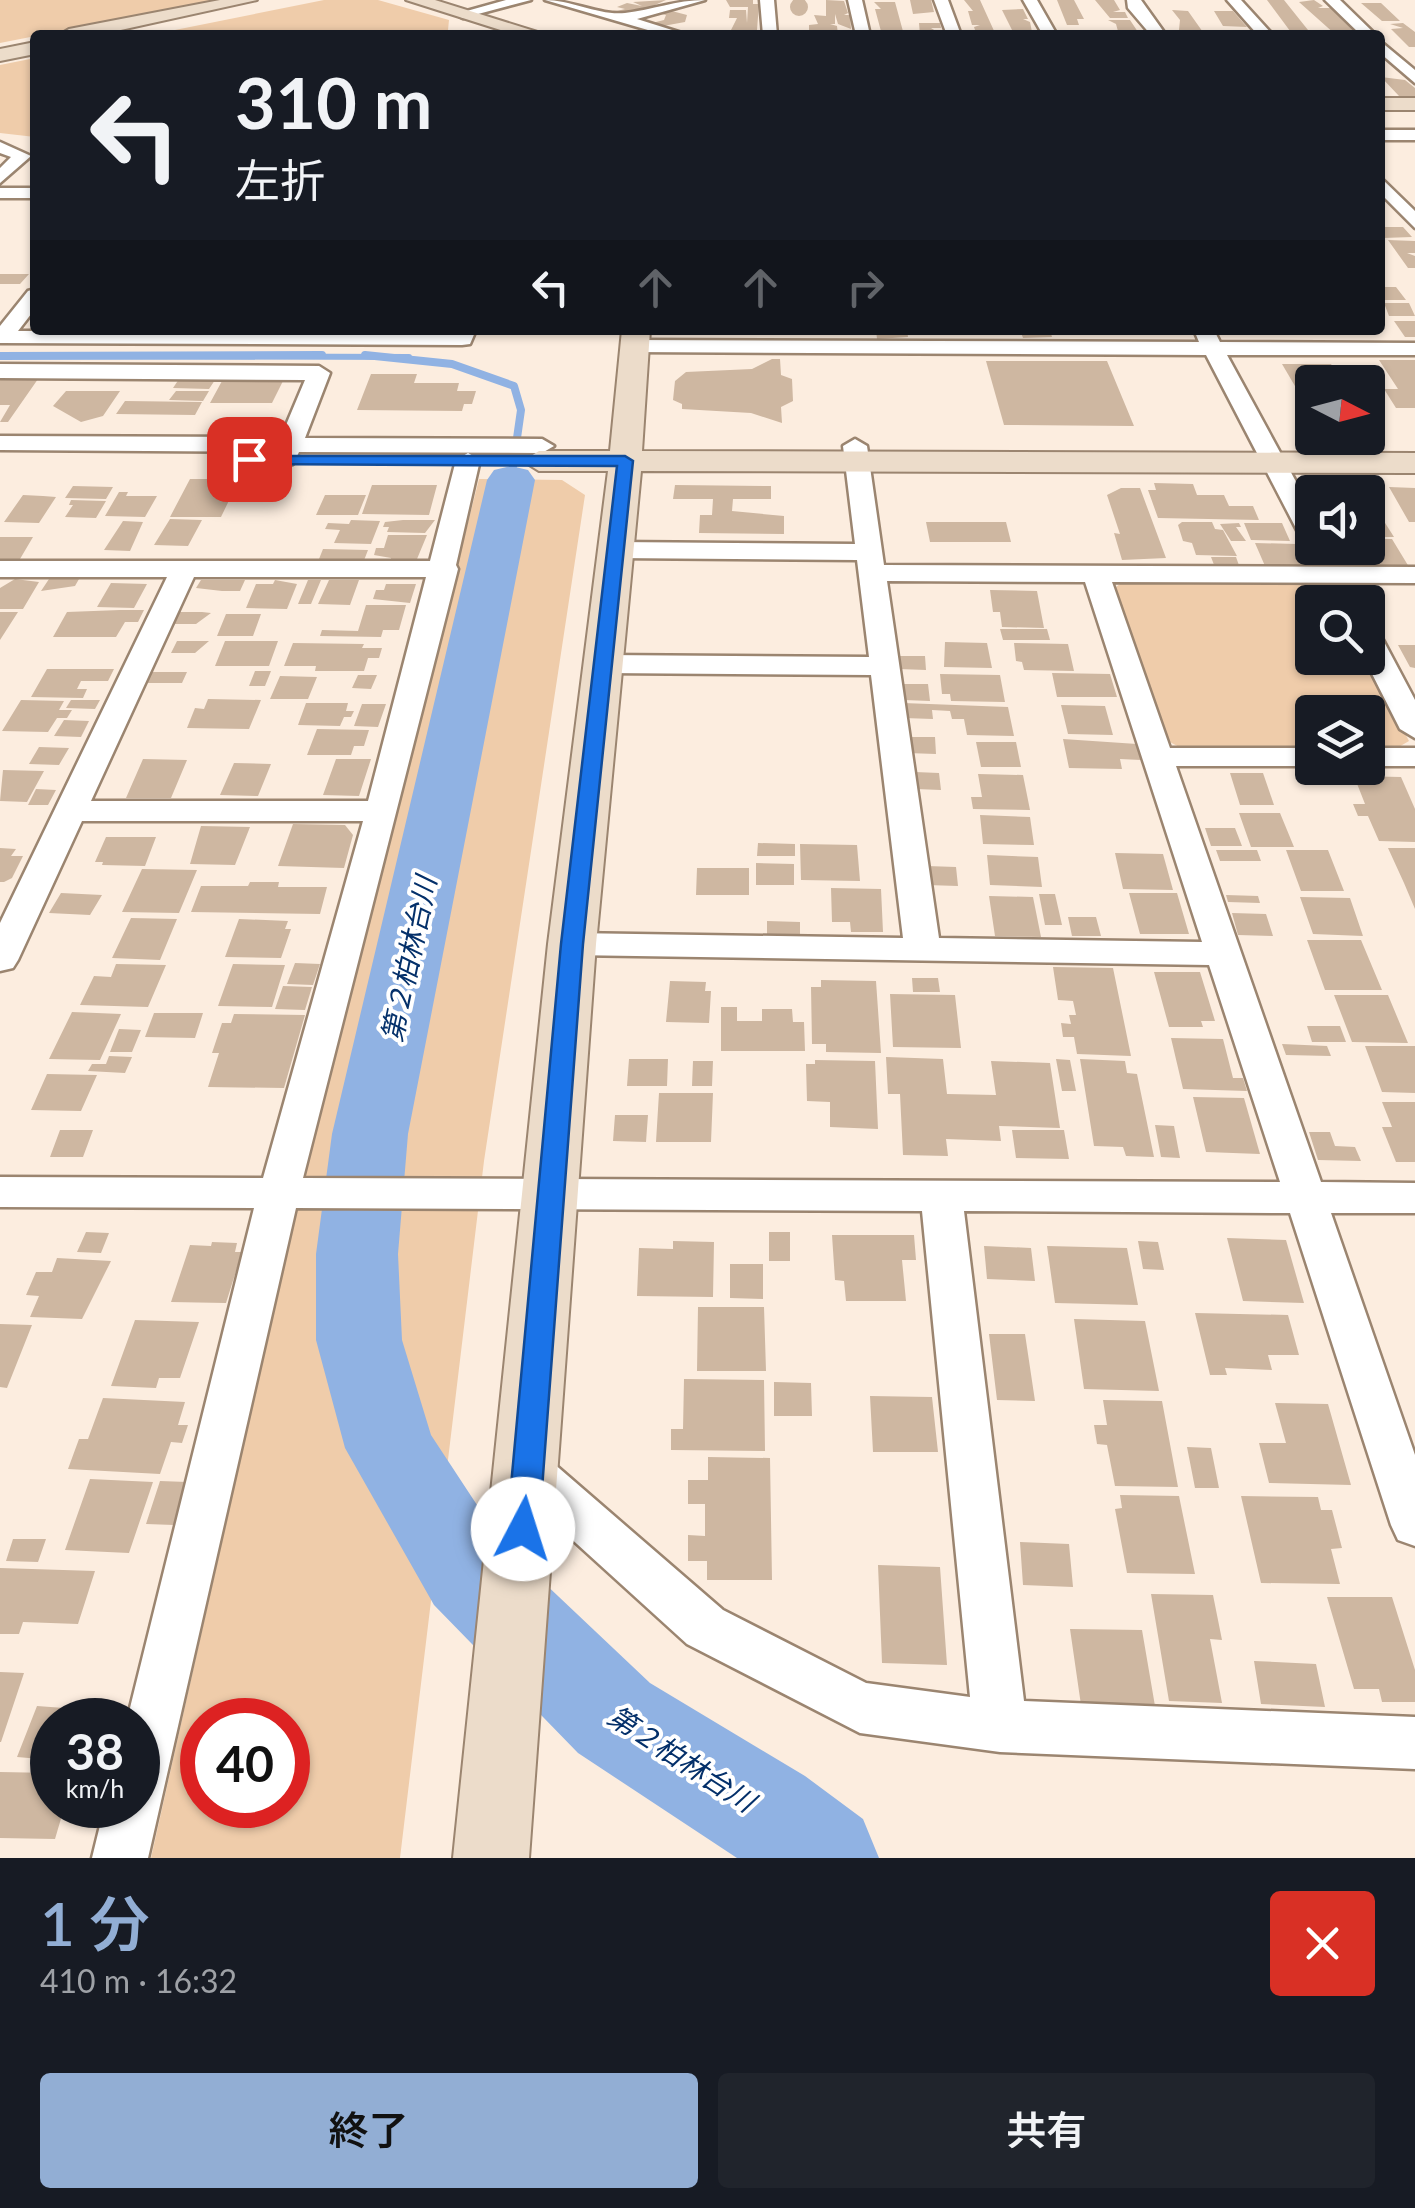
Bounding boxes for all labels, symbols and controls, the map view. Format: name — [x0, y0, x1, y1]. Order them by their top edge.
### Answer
text: 310 m — [235, 60, 432, 144]
icon: left — [70, 70, 200, 200]
text: 左折 — [235, 153, 325, 207]
icon: left — [523, 260, 578, 315]
icon: ahead — [628, 260, 683, 315]
icon: ahead — [733, 260, 788, 315]
icon: right — [838, 260, 893, 315]
north arrow — [1295, 365, 1385, 455]
map controls — [1295, 365, 1385, 785]
pin — [207, 417, 292, 502]
icon: arrive — [222, 432, 277, 487]
button: sound — [1295, 475, 1385, 565]
button: search — [1295, 585, 1385, 675]
button: layers — [1295, 695, 1385, 785]
water label: 第２柏林台川 — [374, 870, 443, 1045]
position arrow — [471, 1477, 575, 1581]
speed limit sign: 40 — [180, 1698, 310, 1828]
water label: 第２柏林台川 — [602, 1698, 764, 1820]
text: 38 — [66, 1721, 124, 1781]
text: km/h — [66, 1773, 124, 1803]
text: 1 分 — [40, 1887, 150, 1959]
button: close — [1270, 1891, 1375, 1996]
text: 410 m · 16:32 — [40, 1961, 237, 2000]
button: 終了 — [40, 2073, 698, 2188]
button: 共有 — [718, 2073, 1375, 2188]

